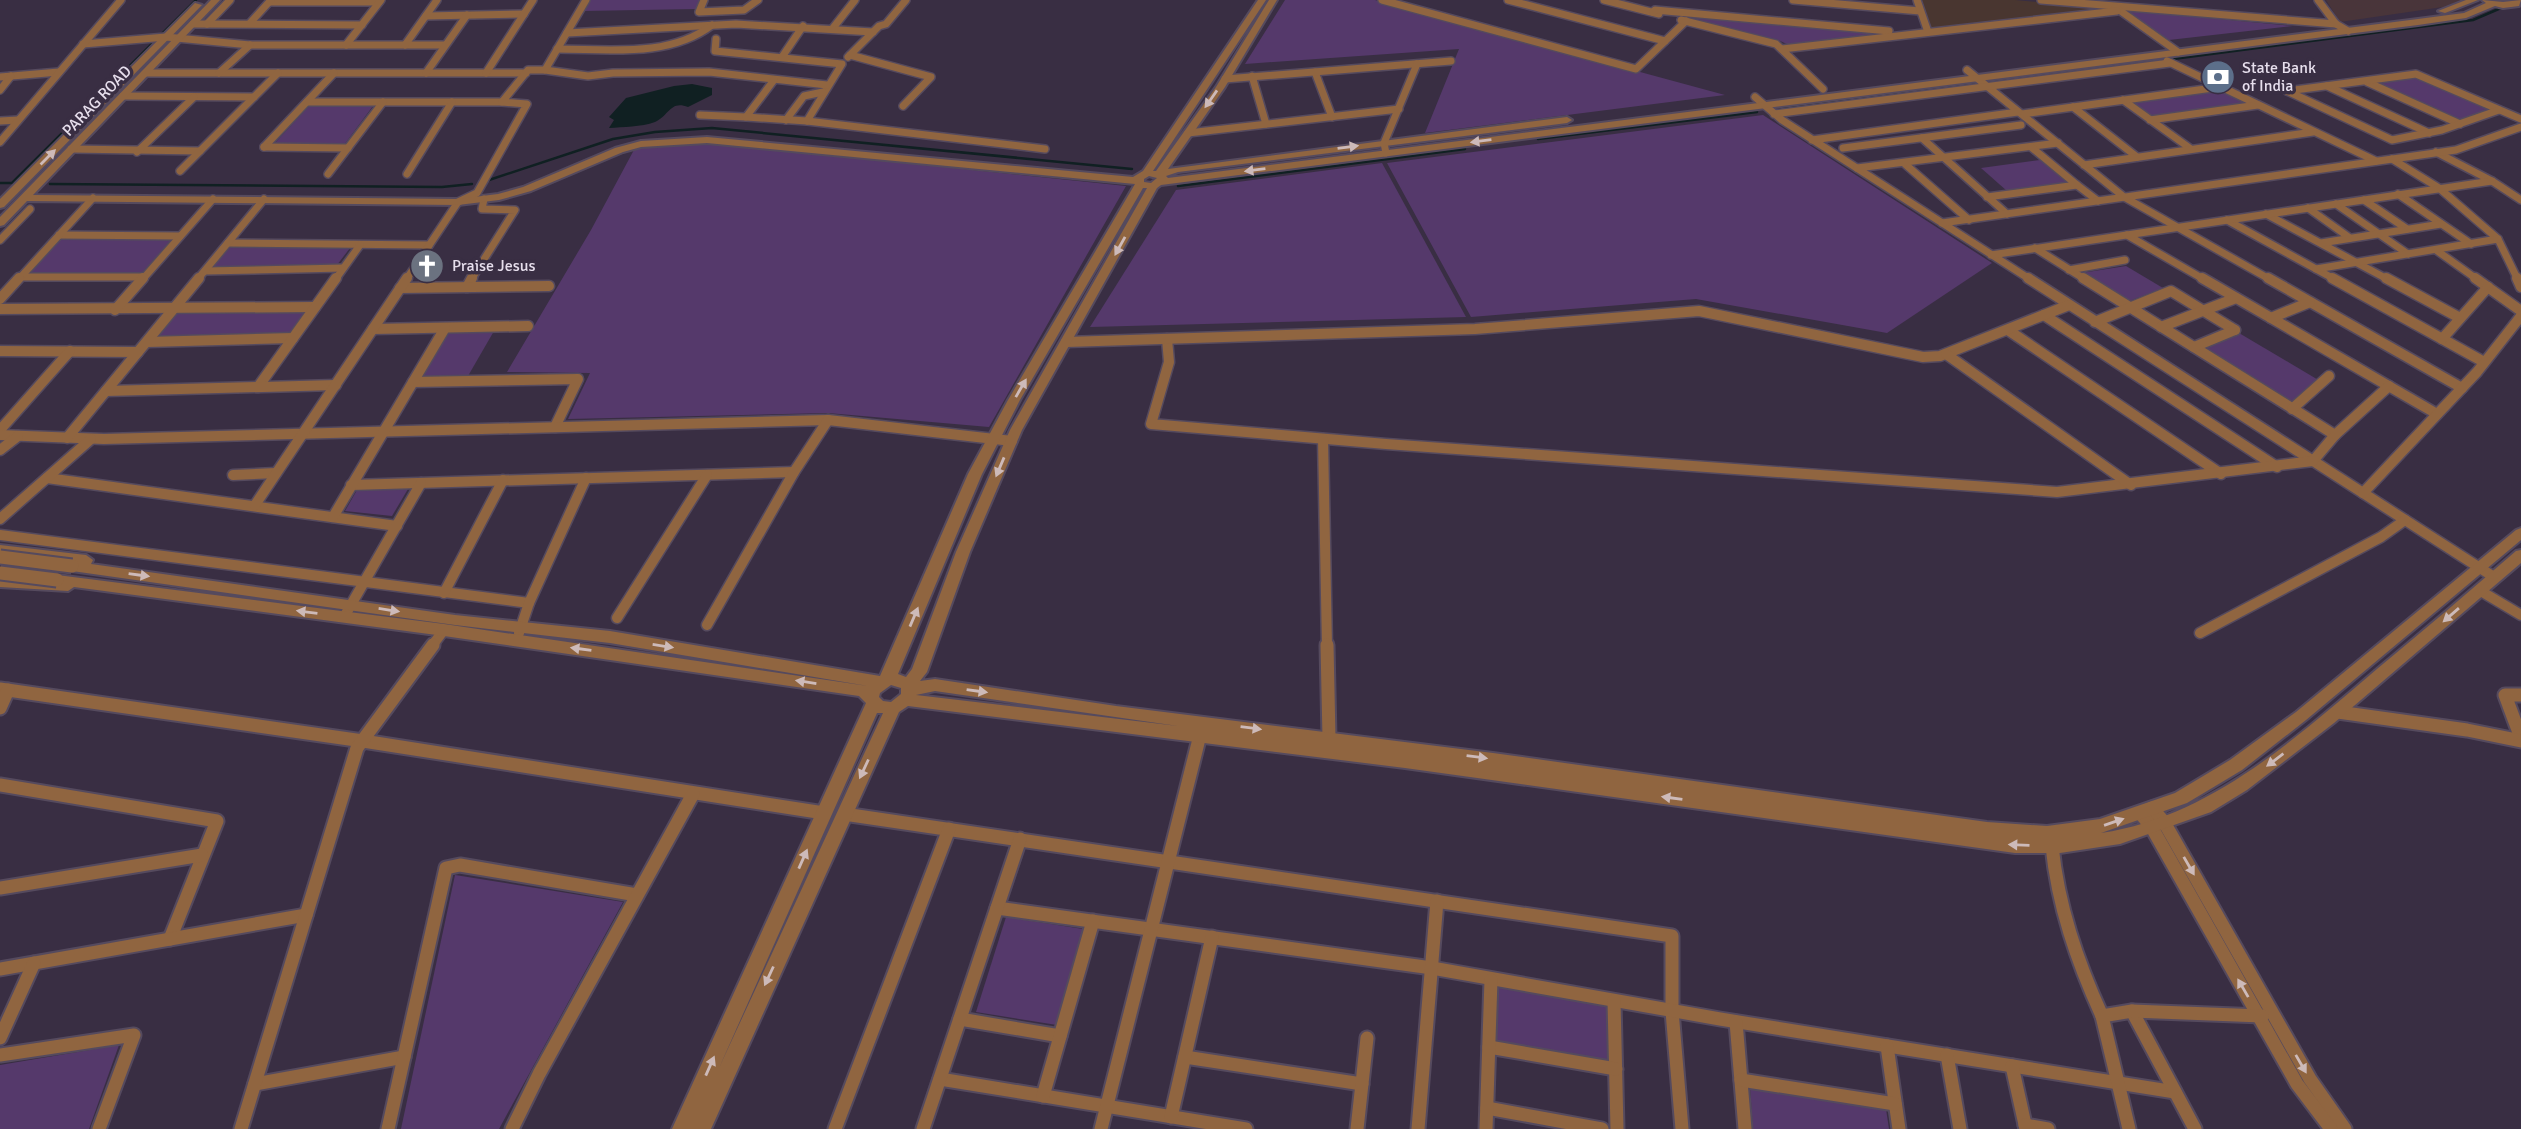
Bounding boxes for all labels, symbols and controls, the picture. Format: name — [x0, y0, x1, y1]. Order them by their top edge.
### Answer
bank icon: State Bank of India — [2199, 58, 2237, 96]
place label: State Bank of India — [2242, 58, 2316, 96]
street label: PARAG ROAD — [58, 61, 136, 141]
one-way arrow — [1204, 90, 1218, 108]
one-way arrow — [1470, 136, 1492, 147]
one-way arrow — [1337, 142, 1359, 153]
one-way arrow — [39, 149, 56, 165]
one-way arrow — [1244, 164, 1266, 175]
one-way arrow — [1114, 236, 1126, 255]
church icon: Praise Jesus — [408, 247, 446, 285]
place label: Praise Jesus — [452, 256, 536, 276]
one-way arrow — [1015, 379, 1027, 398]
one-way arrow — [994, 457, 1006, 477]
one-way arrow — [129, 570, 151, 581]
one-way arrow — [378, 605, 400, 616]
one-way arrow — [909, 606, 920, 627]
one-way arrow — [296, 607, 318, 618]
one-way arrow — [2442, 607, 2460, 623]
one-way arrow — [652, 640, 674, 651]
one-way arrow — [570, 643, 592, 654]
one-way arrow — [795, 676, 817, 687]
one-way arrow — [966, 686, 988, 697]
one-way arrow — [1240, 722, 1262, 733]
one-way arrow — [1466, 752, 1488, 763]
one-way arrow — [2266, 752, 2284, 766]
one-way arrow — [859, 759, 870, 780]
one-way arrow — [1661, 793, 1683, 804]
one-way arrow — [2104, 816, 2125, 827]
one-way arrow — [2008, 840, 2030, 851]
one-way arrow — [797, 849, 809, 869]
one-way arrow — [2183, 856, 2195, 876]
one-way arrow — [763, 966, 775, 986]
one-way arrow — [2237, 978, 2249, 998]
one-way arrow — [2295, 1054, 2308, 1073]
one-way arrow — [705, 1056, 716, 1077]

